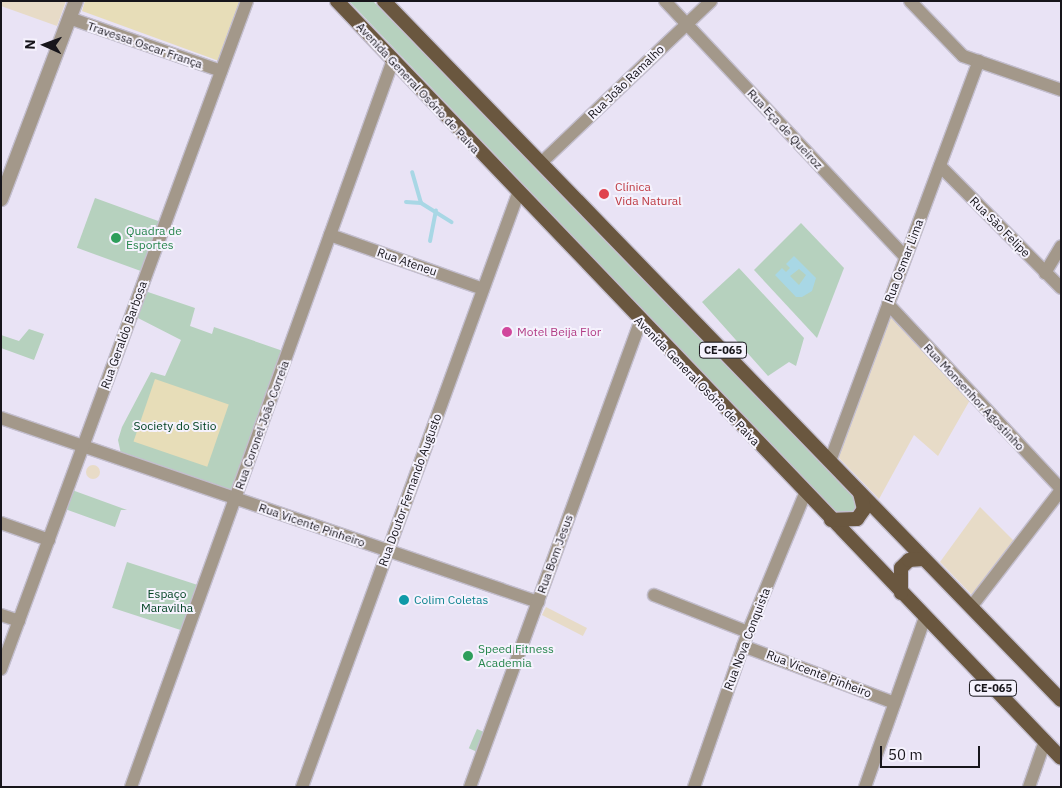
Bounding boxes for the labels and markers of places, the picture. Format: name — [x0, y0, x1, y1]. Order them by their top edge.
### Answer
place label: Clínica Vida Natural — [615, 180, 681, 208]
marker: Clínica Vida Natural — [597, 187, 611, 201]
place label: Quadra de Esportes — [126, 224, 182, 252]
marker: Quadra de Esportes — [110, 232, 122, 244]
place label: Motel Beija Flor — [517, 325, 601, 339]
marker: Motel Beija Flor — [501, 326, 513, 338]
place label: Colim Coletas — [414, 593, 488, 607]
marker: Colim Coletas — [398, 594, 410, 606]
place label: Speed Fitness Academia — [478, 642, 554, 670]
marker: Speed Fitness Academia — [462, 650, 474, 662]

